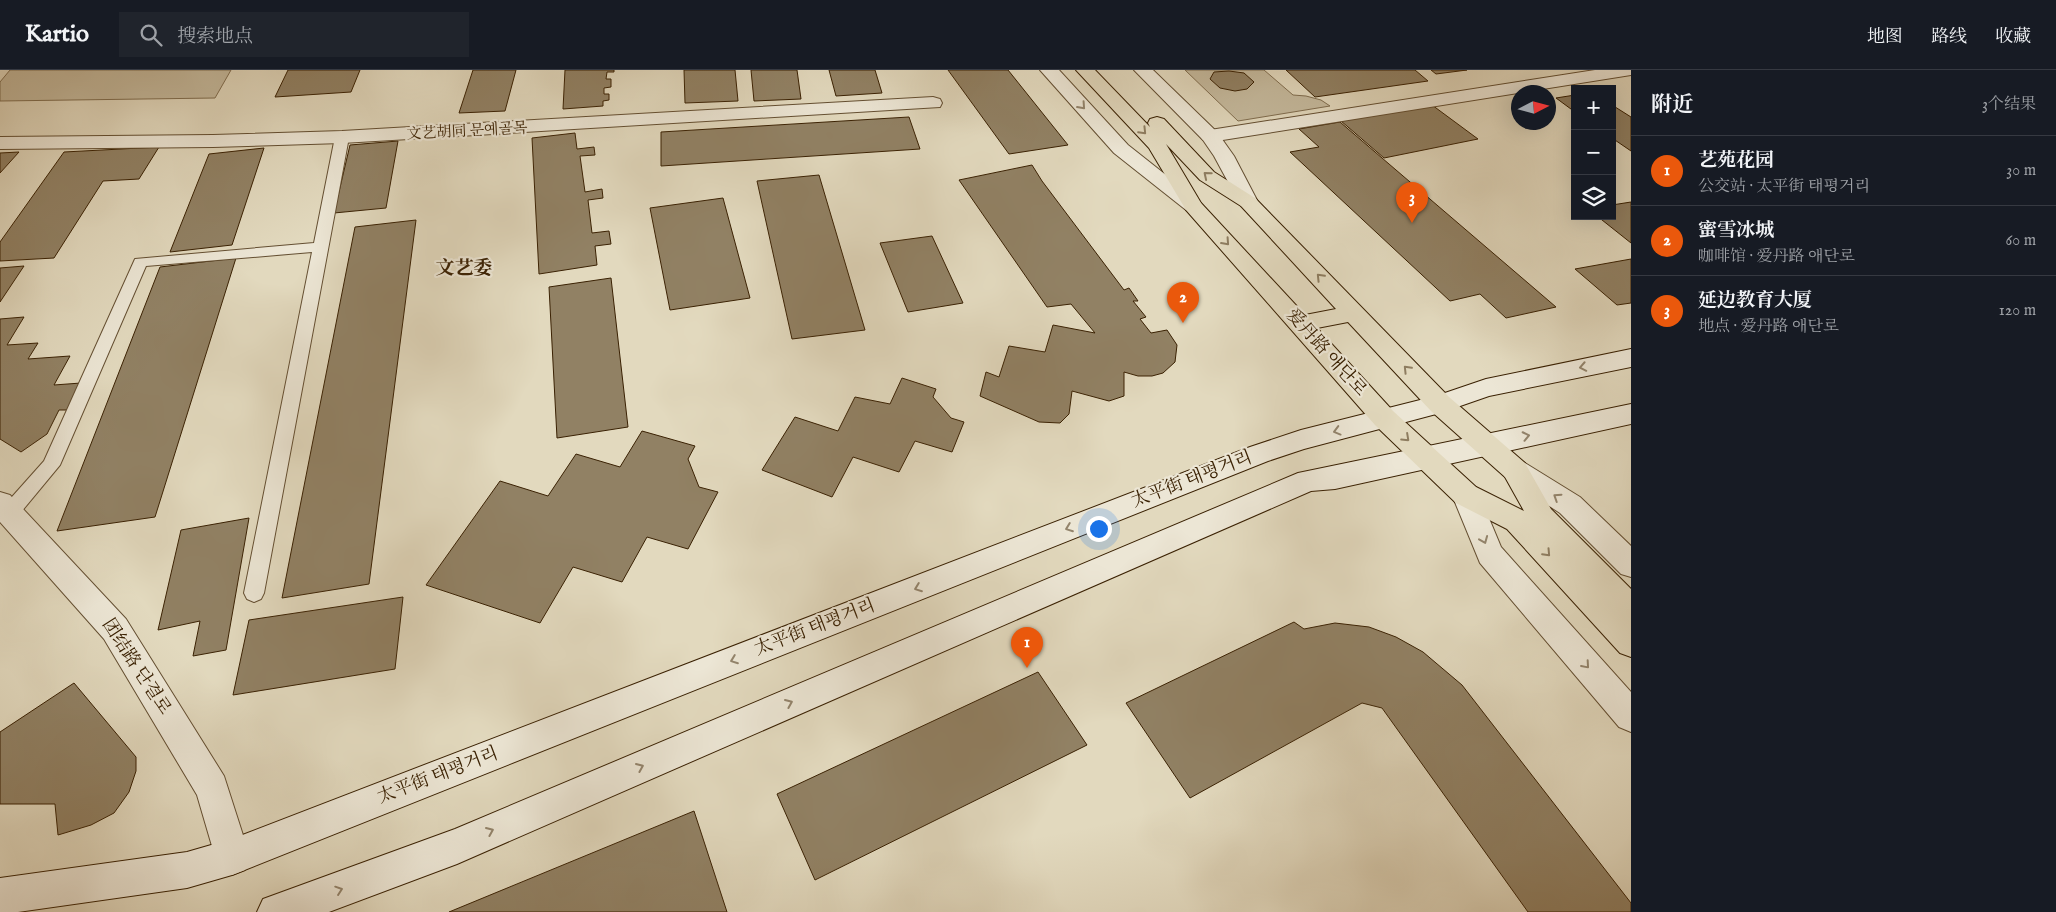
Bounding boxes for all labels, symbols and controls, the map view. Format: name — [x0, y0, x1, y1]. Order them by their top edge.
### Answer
search box — [119, 12, 469, 57]
text: Kartio — [25, 19, 89, 50]
icon: search — [137, 21, 165, 49]
text: 搜索地点 — [177, 25, 253, 49]
text: 地图 — [1867, 26, 1903, 49]
text: 路线 — [1931, 26, 1967, 49]
text: 收藏 — [1995, 26, 2031, 49]
north arrow — [1511, 85, 1556, 130]
map controls — [1571, 85, 1616, 220]
button: + — [1571, 85, 1616, 130]
text: 附近 — [1651, 92, 1693, 119]
text: 3个结果 — [1982, 95, 2036, 115]
one-way arrow — [1076, 100, 1085, 109]
street label: 文艺胡同 문예골목 — [406, 118, 529, 144]
one-way arrow — [1137, 125, 1146, 134]
button: − — [1571, 130, 1616, 175]
text: 艺苑花园 — [1698, 149, 1774, 173]
text: 1 — [1664, 161, 1670, 181]
text: 30 m — [2006, 161, 2036, 181]
one-way arrow — [1204, 171, 1213, 180]
button: layers — [1571, 175, 1616, 220]
text: 公交站 · 太平街 태평거리 — [1698, 177, 1870, 197]
pin: 3 — [1396, 182, 1428, 223]
text: 蜜雪冰城 — [1698, 219, 1774, 243]
text: 2 — [1663, 231, 1671, 251]
text: 60 m — [2006, 231, 2036, 251]
one-way arrow — [1220, 236, 1229, 245]
text: 咖啡馆 · 爱丹路 애단로 — [1698, 247, 1854, 267]
district label: 文艺委 — [435, 257, 493, 281]
one-way arrow — [1317, 274, 1326, 283]
pin: 2 — [1167, 282, 1199, 323]
text: 延边教育大厦 — [1698, 289, 1812, 313]
text: 3 — [1664, 301, 1670, 321]
text: 120 m — [1999, 301, 2036, 321]
street label: 爱丹路 애단로 — [1281, 304, 1371, 402]
text: 地点 · 爱丹路 애단로 — [1698, 317, 1838, 337]
one-way arrow — [1579, 362, 1588, 372]
one-way arrow — [1404, 365, 1413, 374]
one-way arrow — [1333, 425, 1341, 435]
one-way arrow — [1400, 432, 1409, 441]
one-way arrow — [1522, 432, 1531, 442]
street label: 太平街 태평거리 — [1128, 446, 1256, 514]
one-way arrow — [1553, 494, 1562, 503]
your location — [1086, 516, 1112, 542]
one-way arrow — [1065, 522, 1074, 533]
one-way arrow — [1478, 535, 1489, 544]
one-way arrow — [1541, 547, 1550, 556]
one-way arrow — [914, 582, 923, 592]
street label: 太平街 태평거리 — [751, 594, 879, 662]
street label: 团结路 단결로 — [96, 615, 176, 719]
pin: 1 — [1011, 627, 1043, 668]
one-way arrow — [730, 654, 739, 664]
one-way arrow — [1581, 660, 1590, 669]
one-way arrow — [784, 699, 793, 710]
street label: 太平街 태평거리 — [374, 742, 502, 810]
one-way arrow — [635, 763, 643, 773]
one-way arrow — [485, 827, 494, 838]
one-way arrow — [334, 886, 342, 896]

